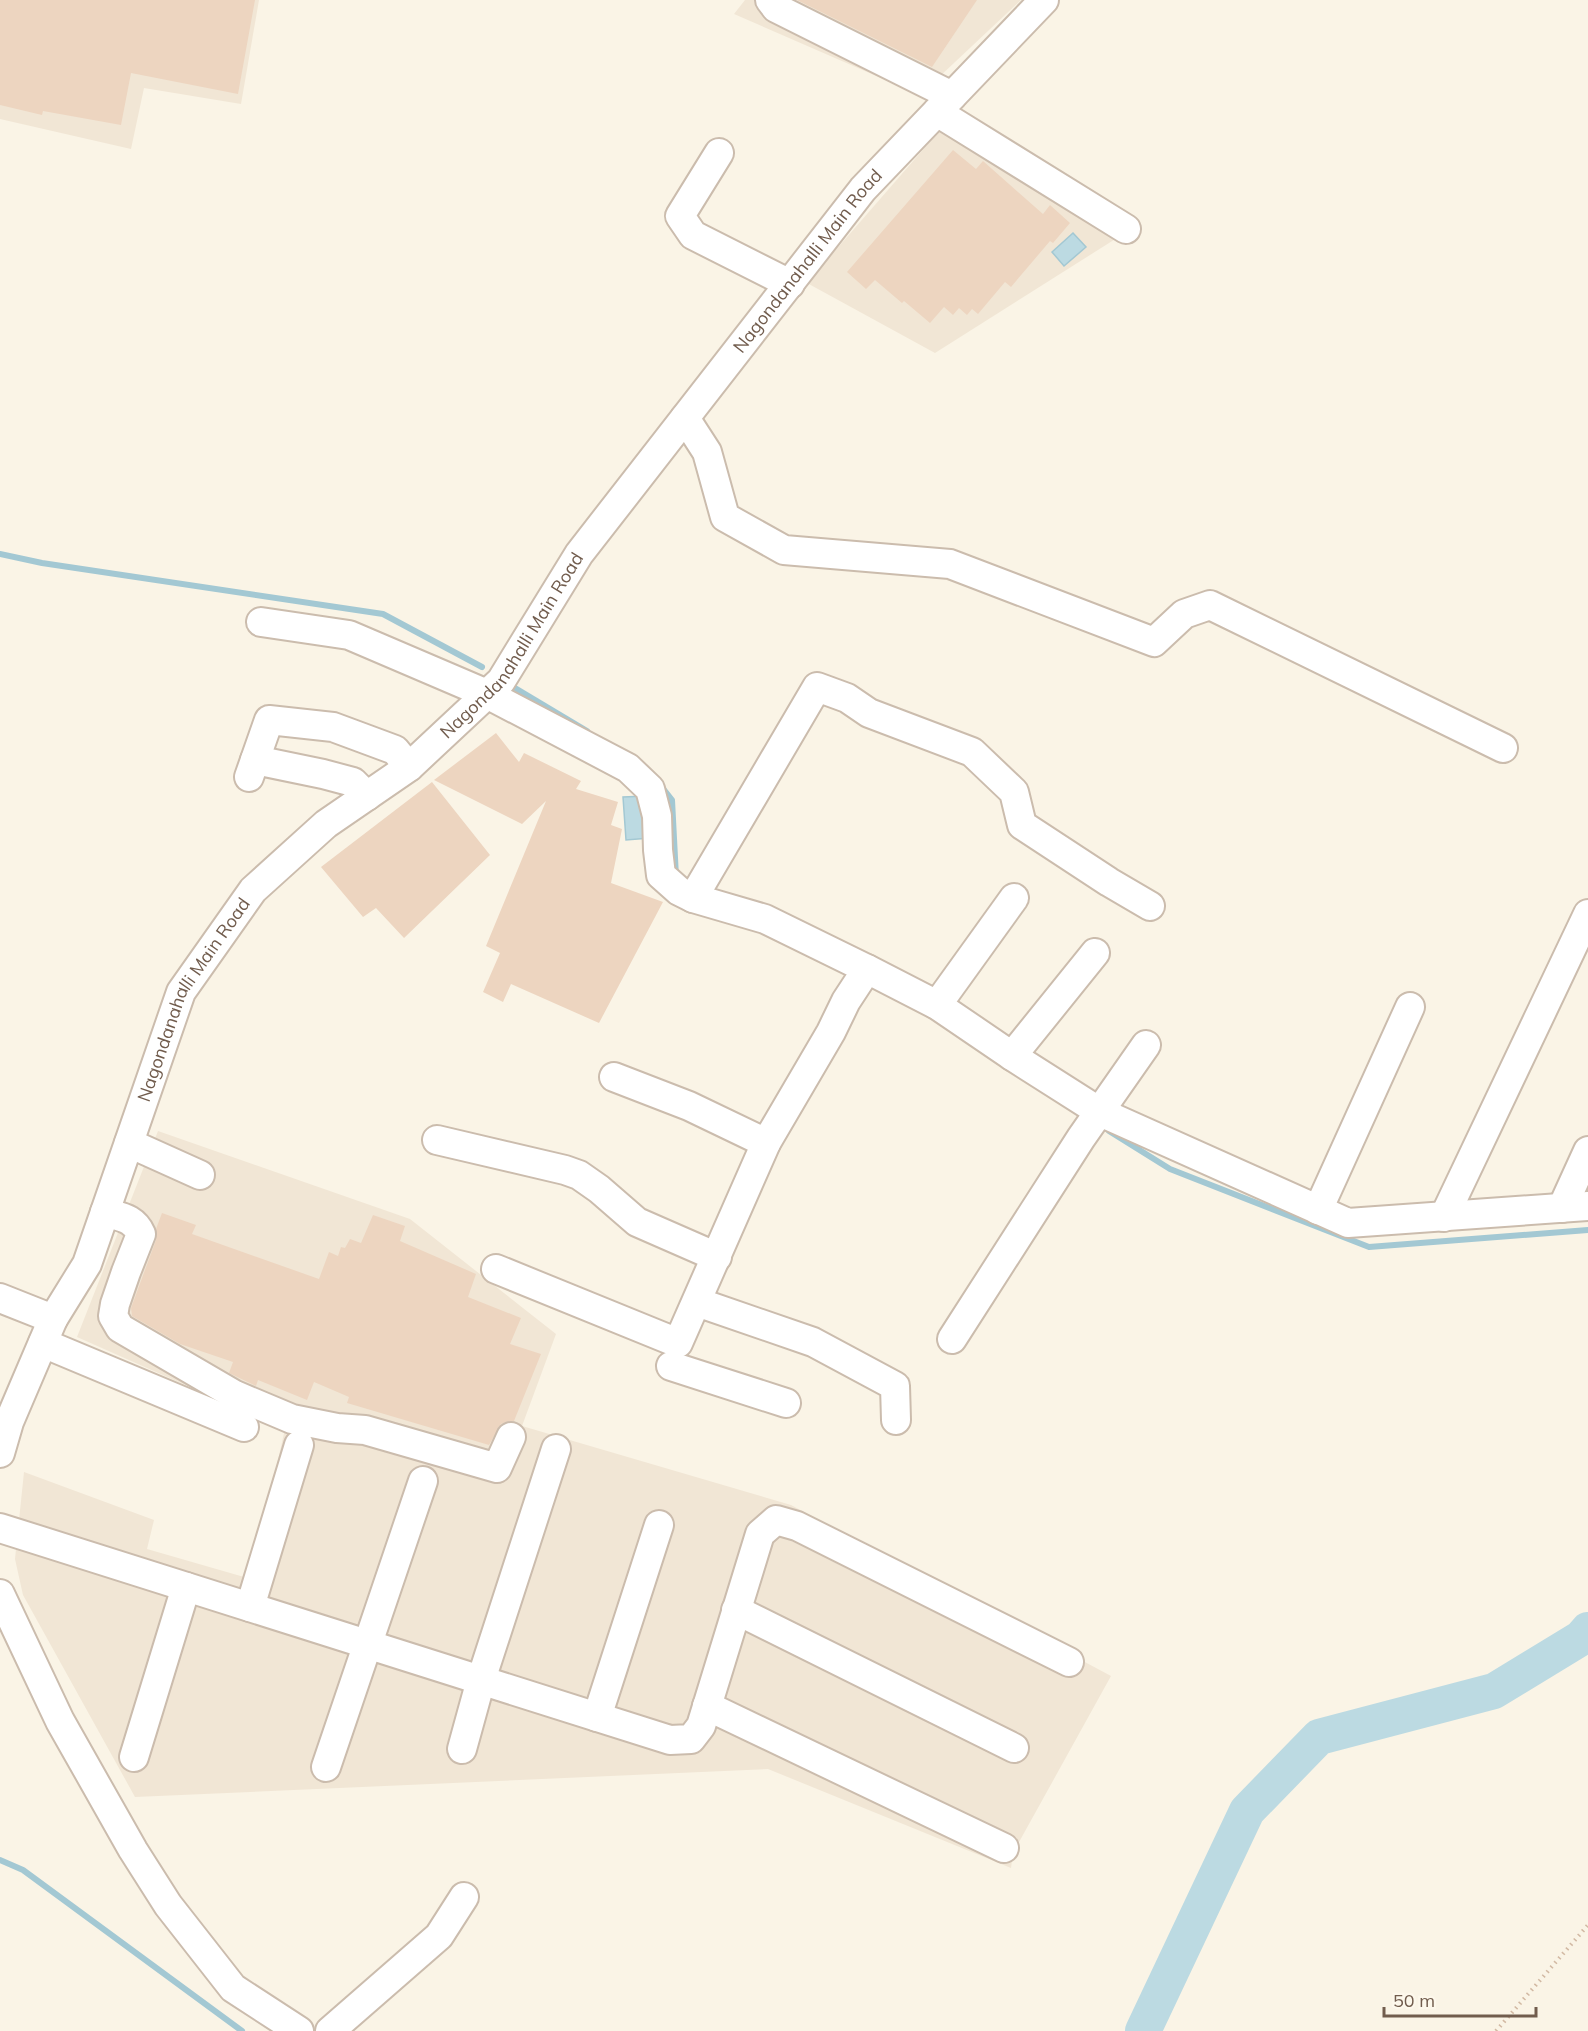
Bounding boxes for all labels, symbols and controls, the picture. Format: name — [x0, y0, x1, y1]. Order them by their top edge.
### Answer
street label: Nagondanahalli Main Road — [728, 164, 887, 357]
street label: Nagondanahalli Main Road — [435, 548, 588, 743]
street label: Nagondanahalli Main Road — [132, 893, 255, 1105]
scale bar — [1384, 1980, 1536, 2018]
text: 50 m — [1393, 1989, 1435, 2012]

